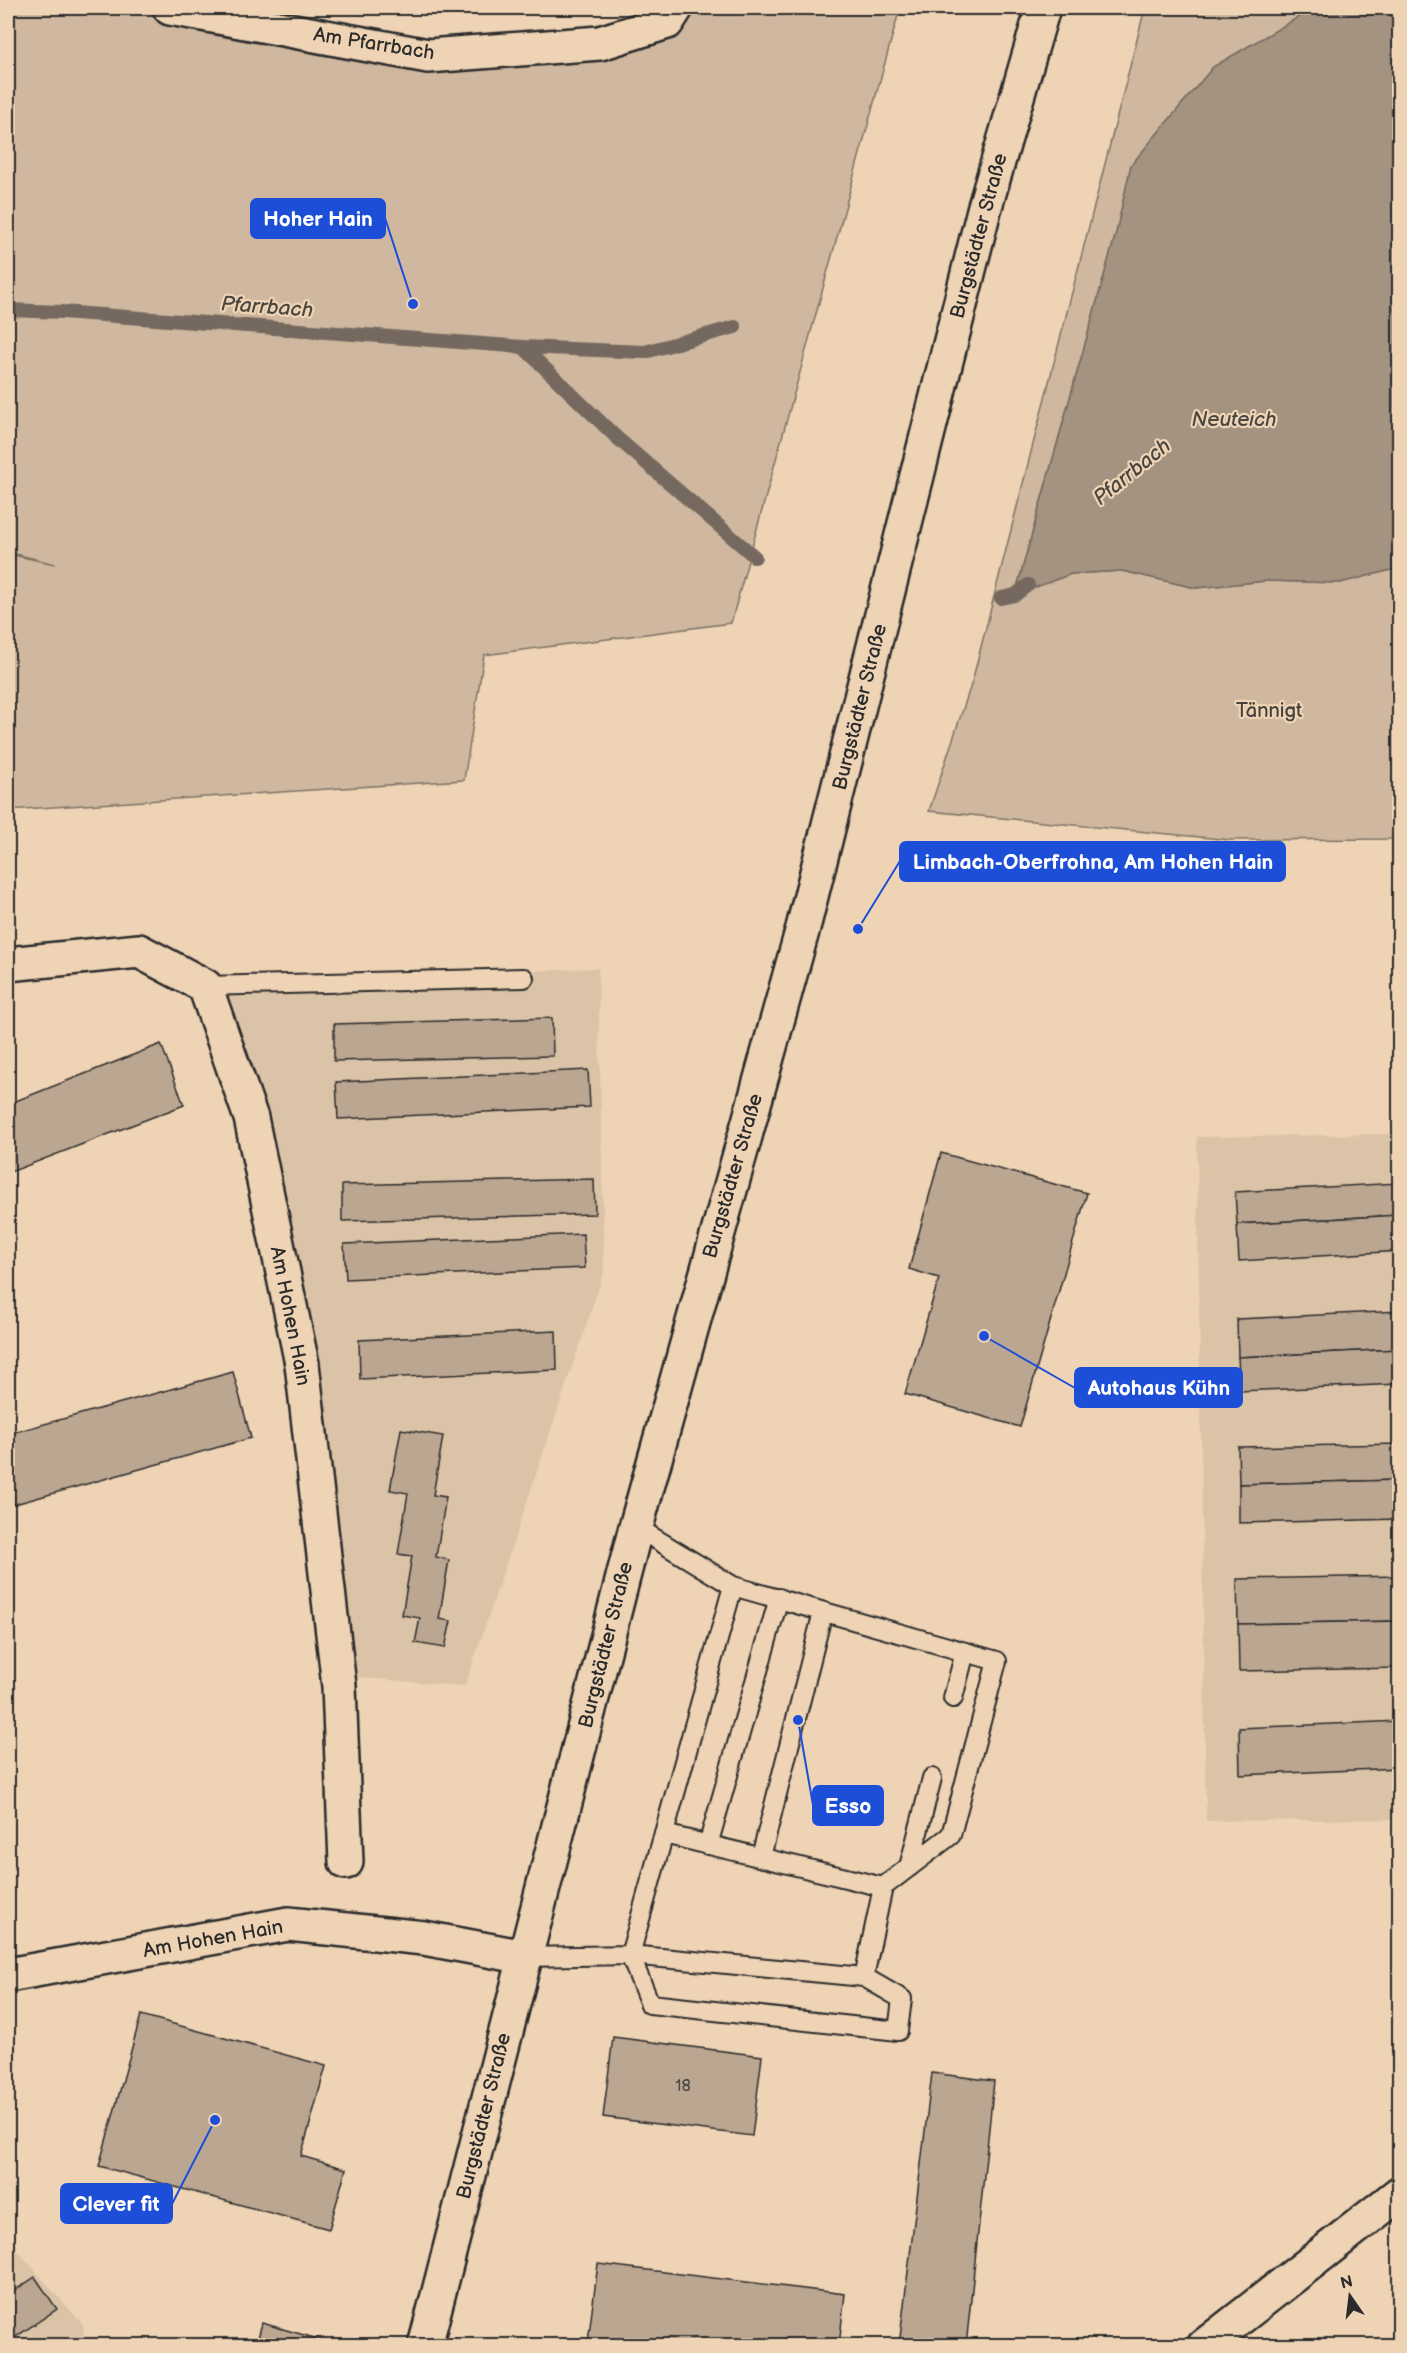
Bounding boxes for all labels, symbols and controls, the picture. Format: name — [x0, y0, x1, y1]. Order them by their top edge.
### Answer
street label: Am Pfarrbach — [312, 23, 436, 65]
street label: Burgstädter Straße — [945, 150, 1013, 321]
callout: Hoher Hain — [251, 199, 385, 238]
text: Hoher Hain — [263, 207, 373, 232]
water label: Pfarrbach — [220, 291, 314, 323]
water label: Neuteich — [1191, 407, 1277, 432]
water label: Pfarrbach — [1088, 433, 1176, 511]
street label: Burgstädter Straße — [828, 621, 892, 793]
park label: Tännigt — [1236, 699, 1302, 723]
callout: Limbach-Oberfrohna, Am Hohen Hain — [900, 842, 1285, 881]
text: Limbach-Oberfrohna, Am Hohen Hain — [913, 850, 1273, 875]
street label: Burgstädter Straße — [698, 1091, 768, 1261]
street label: Am Hohen Hain — [265, 1244, 315, 1388]
callout: Autohaus Kühn — [1075, 1368, 1242, 1407]
text: Autohaus Kühn — [1087, 1376, 1230, 1401]
street label: Burgstädter Straße — [574, 1559, 638, 1731]
callout: Esso — [813, 1786, 883, 1825]
text: Esso — [825, 1794, 871, 1819]
street label: Am Hohen Hain — [141, 1915, 285, 1963]
street label: Burgstädter Straße — [452, 2030, 516, 2202]
house number: 18 — [675, 2077, 691, 2096]
callout: Clever fit — [61, 2184, 172, 2223]
text: Clever fit — [72, 2192, 160, 2217]
north arrow — [1320, 2266, 1380, 2326]
text: N — [1339, 2272, 1355, 2294]

